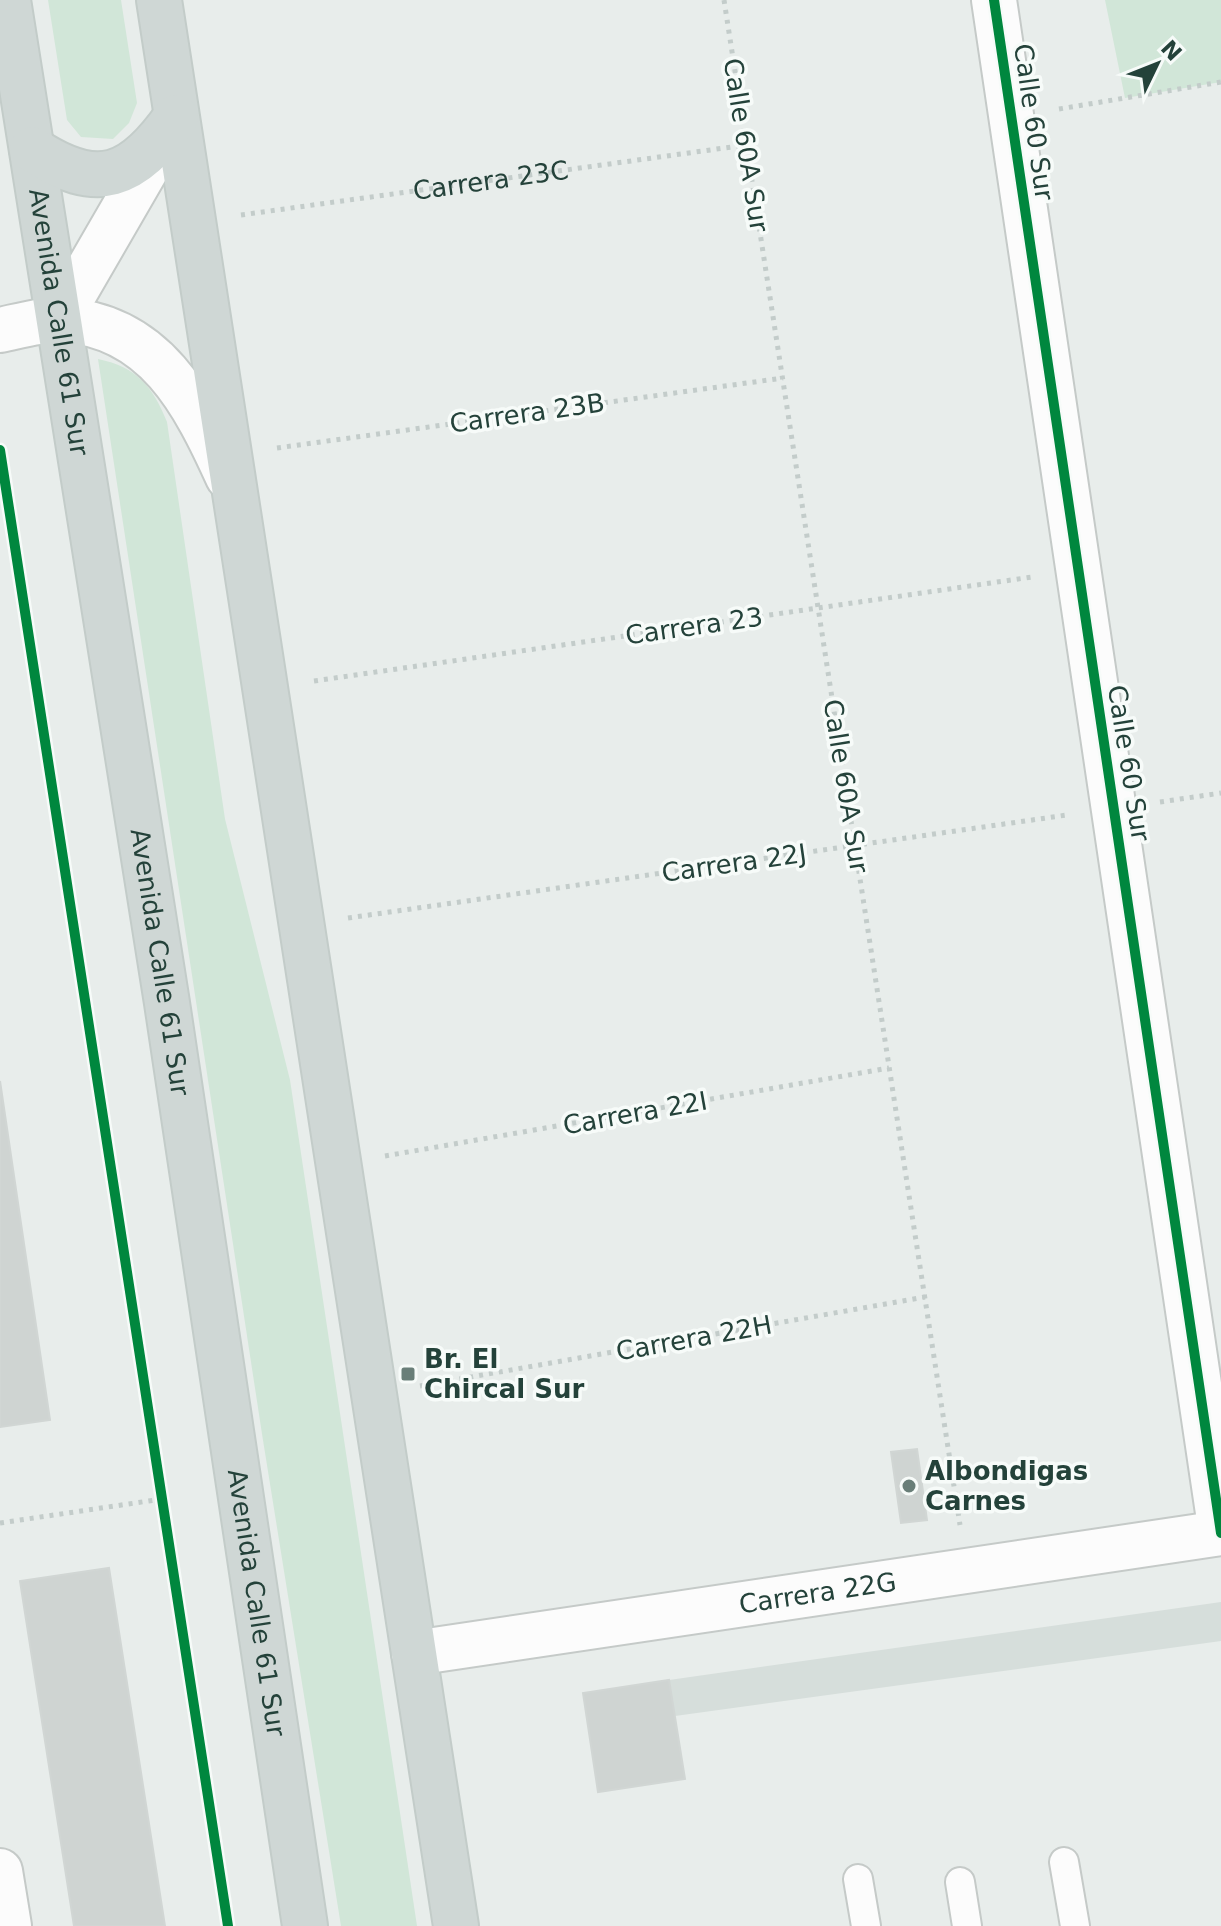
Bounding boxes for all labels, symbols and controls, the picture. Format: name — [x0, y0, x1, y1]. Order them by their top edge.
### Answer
north arrow — [1117, 24, 1197, 104]
text: N — [1156, 35, 1187, 66]
street label: Calle 60 Sur — [1008, 42, 1060, 203]
street label: Calle 60A Sur — [717, 56, 775, 234]
street label: Carrera 23C — [411, 155, 570, 206]
street label: Avenida Calle 61 Sur — [23, 186, 95, 458]
street label: Carrera 23B — [448, 387, 606, 439]
street label: Carrera 23 — [623, 602, 765, 650]
street label: Calle 60 Sur — [1102, 683, 1156, 844]
street label: Calle 60A Sur — [817, 697, 875, 875]
street label: Avenida Calle 61 Sur — [125, 826, 196, 1098]
street label: Carrera 22J — [660, 838, 808, 888]
street label: Carrera 22I — [560, 1086, 710, 1140]
street label: Carrera 22H — [614, 1310, 774, 1366]
place label: Br. El Chircal Sur — [424, 1344, 584, 1404]
marker: Br. El Chircal Sur — [399, 1365, 417, 1383]
place label: Albondigas Carnes — [925, 1456, 1088, 1516]
street label: Avenida Calle 61 Sur — [222, 1467, 292, 1739]
marker: Albondigas Carnes — [900, 1477, 918, 1495]
street label: Carrera 22G — [737, 1566, 898, 1619]

